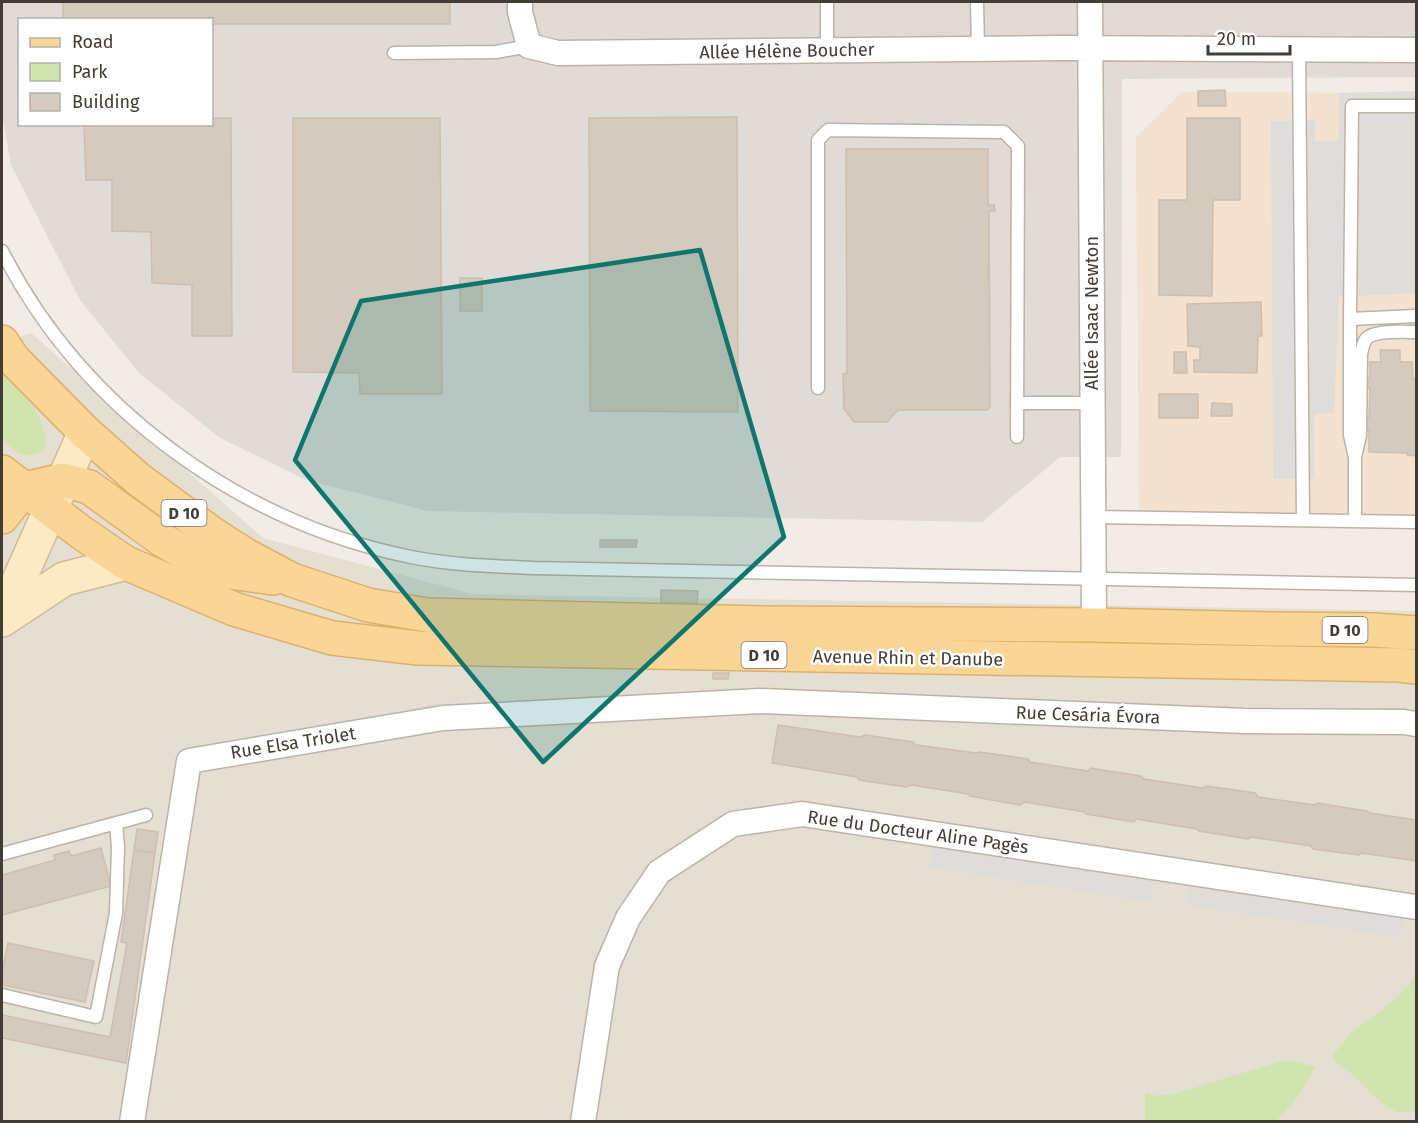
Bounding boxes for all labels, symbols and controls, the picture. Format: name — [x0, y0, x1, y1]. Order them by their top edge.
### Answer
legend — [18, 18, 213, 126]
scale bar — [1208, 18, 1290, 56]
text: 20 m — [1217, 28, 1256, 50]
text: Road — [72, 31, 114, 53]
street label: Allée Hélène Boucher — [699, 38, 875, 64]
text: Park — [72, 61, 108, 83]
text: Building — [72, 91, 140, 113]
street label: Allée Isaac Newton — [1081, 236, 1103, 390]
road number: D 10 — [162, 500, 207, 526]
road number: D 10 — [1322, 617, 1368, 643]
road number: D 10 — [742, 642, 786, 668]
street label: Avenue Rhin et Danube — [813, 645, 1003, 671]
street label: Rue Cesária Évora — [1015, 700, 1161, 729]
street label: Rue Elsa Triolet — [229, 722, 358, 764]
street label: Rue du Docteur Aline Pagès — [806, 806, 1030, 858]

